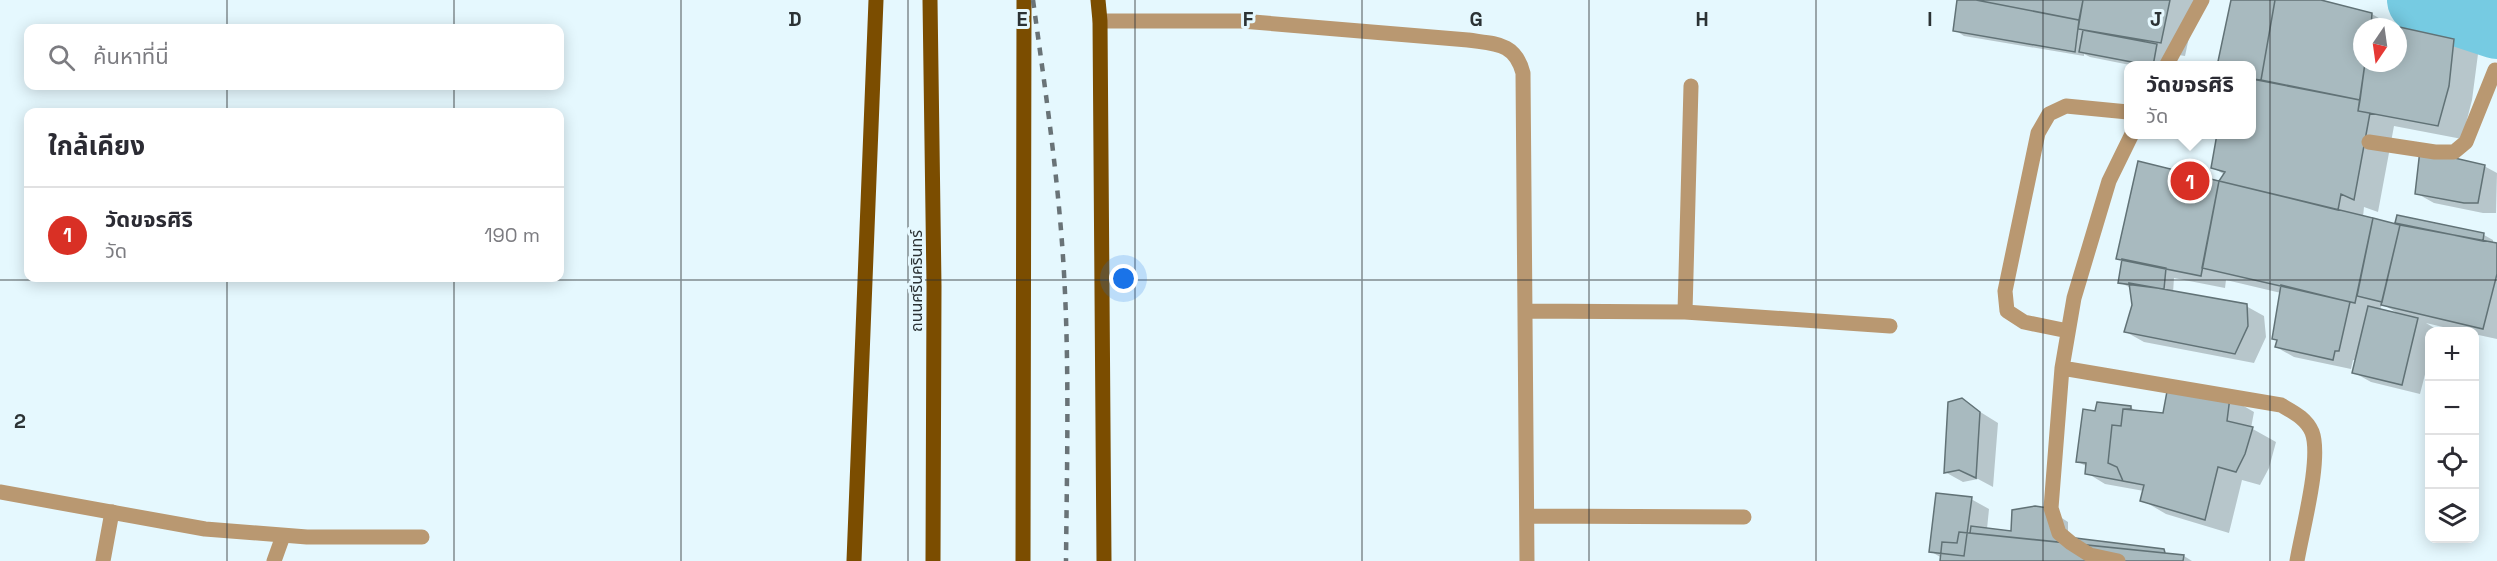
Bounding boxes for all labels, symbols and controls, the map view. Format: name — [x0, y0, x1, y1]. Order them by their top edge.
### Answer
text: D — [788, 6, 802, 32]
text: E — [1016, 6, 1028, 32]
text: F — [1243, 6, 1254, 32]
text: G — [1469, 6, 1483, 32]
text: H — [1695, 6, 1709, 32]
text: I — [1927, 6, 1933, 32]
text: J — [2150, 6, 2162, 32]
north arrow — [2353, 18, 2407, 72]
search box — [24, 24, 564, 90]
icon: search — [45, 41, 78, 74]
text: ค้นหาที่นี่ — [93, 42, 169, 70]
popup — [2124, 61, 2256, 139]
text: วัดขจรศิริ — [2146, 70, 2234, 98]
text: วัด — [2146, 103, 2168, 129]
text: ใกล้เคียง — [48, 129, 145, 163]
pin: 1 — [2170, 158, 2210, 204]
text: วัดขจรศิริ — [105, 205, 193, 233]
text: 1 — [63, 222, 72, 248]
text: 190 m — [484, 222, 540, 248]
street label: ถนนศรีนครินทร์ — [906, 229, 927, 332]
text: วัด — [105, 238, 127, 264]
your location — [1109, 264, 1138, 293]
map controls — [2425, 327, 2479, 543]
button: + — [2425, 327, 2479, 381]
button: − — [2425, 381, 2479, 435]
text: 2 — [14, 408, 26, 434]
button: locate — [2425, 435, 2479, 489]
button: layers — [2425, 489, 2479, 543]

